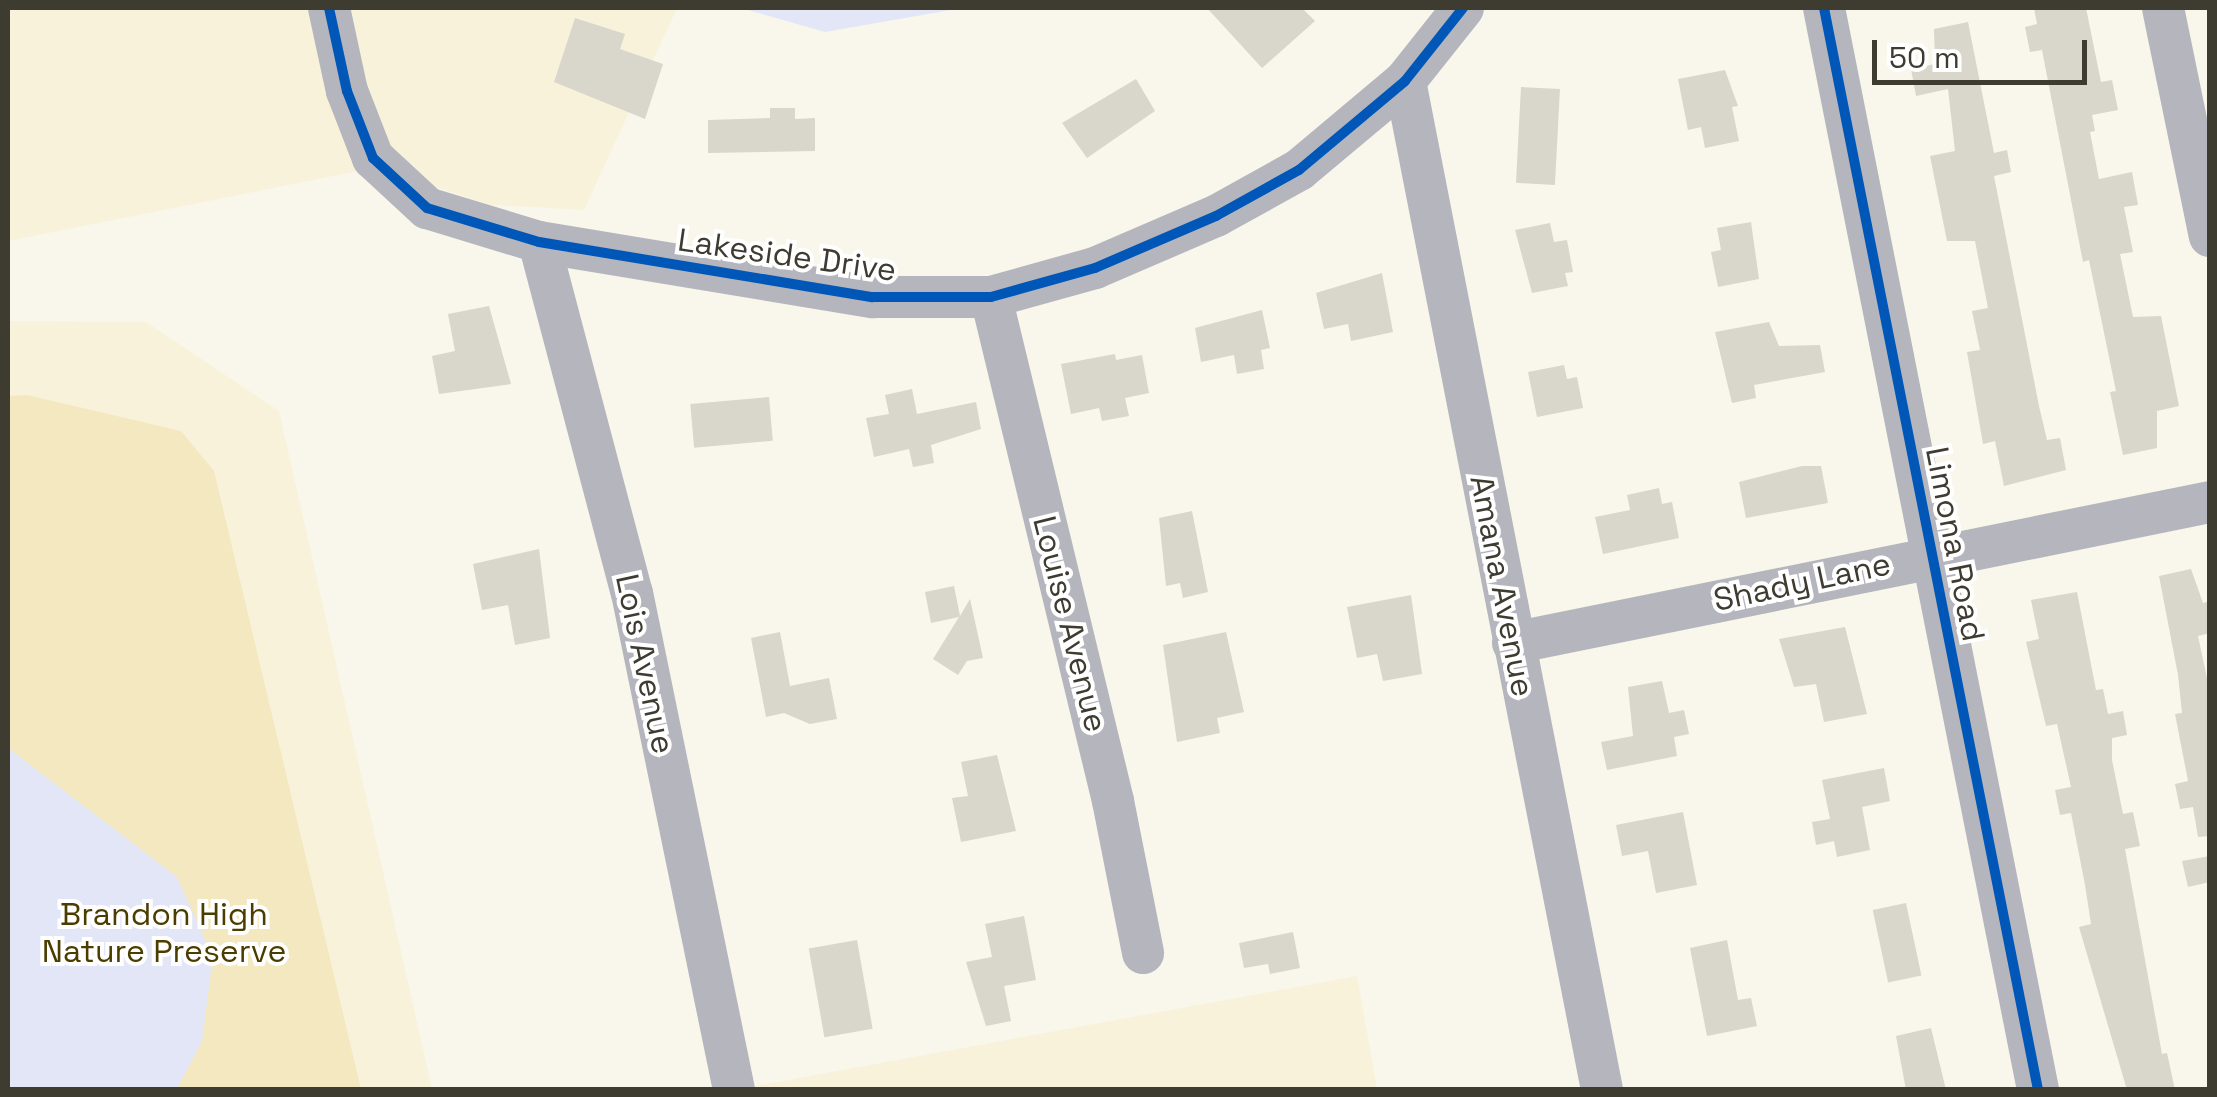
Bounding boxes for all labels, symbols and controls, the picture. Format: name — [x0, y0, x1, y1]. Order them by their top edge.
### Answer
scale bar — [1877, 20, 2092, 82]
text: 50 m — [1889, 38, 1960, 77]
street label: Lakeside Drive — [675, 221, 899, 289]
street label: Limona Road — [1917, 443, 1993, 645]
street label: Amana Avenue — [1462, 472, 1542, 700]
street label: Louise Avenue — [1025, 512, 1115, 736]
street label: Shady Lane — [1710, 545, 1894, 619]
street label: Lois Avenue — [607, 570, 683, 758]
park label: Brandon High Nature Preserve — [42, 896, 286, 971]

